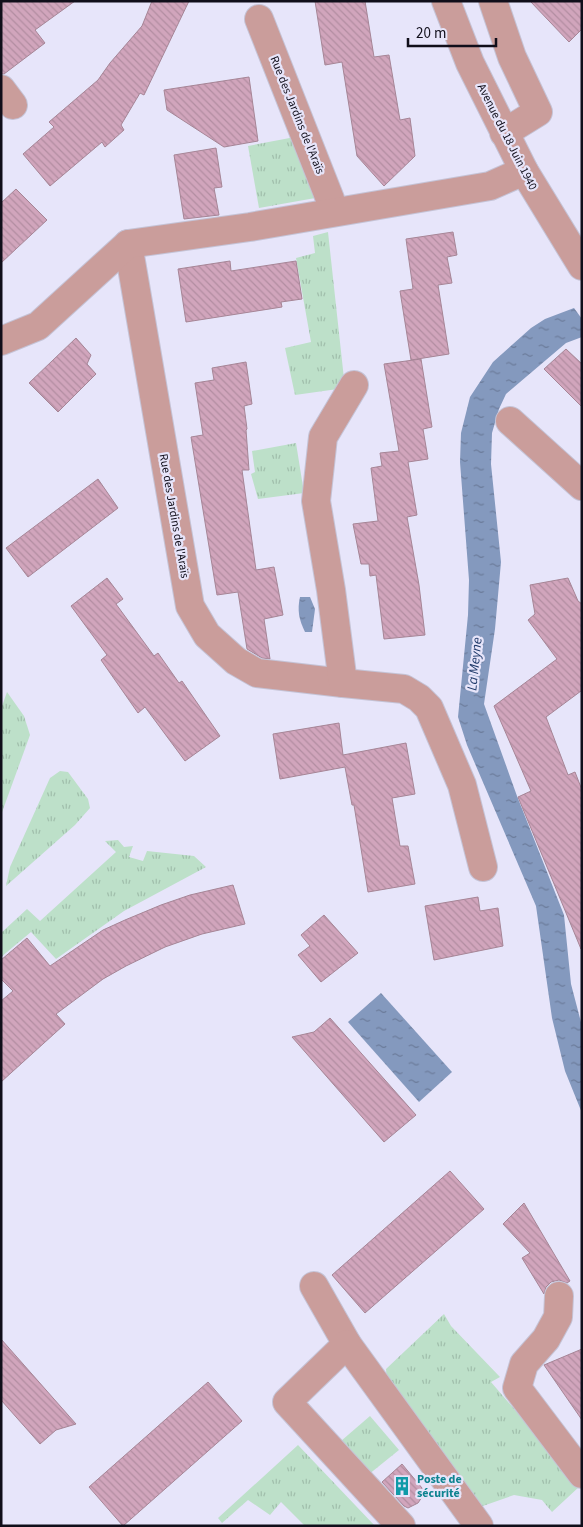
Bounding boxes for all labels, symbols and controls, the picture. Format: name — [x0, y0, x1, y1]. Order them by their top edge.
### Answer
scale bar — [408, 15, 496, 47]
text: 20 m — [416, 23, 446, 44]
street label: Rue des Jardins de l'Araïs — [266, 53, 328, 177]
street label: Avenue du 18 Juin 1940 — [473, 81, 541, 193]
street label: Rue des Jardins de l'Araïs — [155, 452, 193, 580]
water label: La Meyne — [462, 636, 488, 692]
place label: Poste de sécurité — [417, 1471, 462, 1502]
building icon: Poste de sécurité — [391, 1475, 413, 1497]

